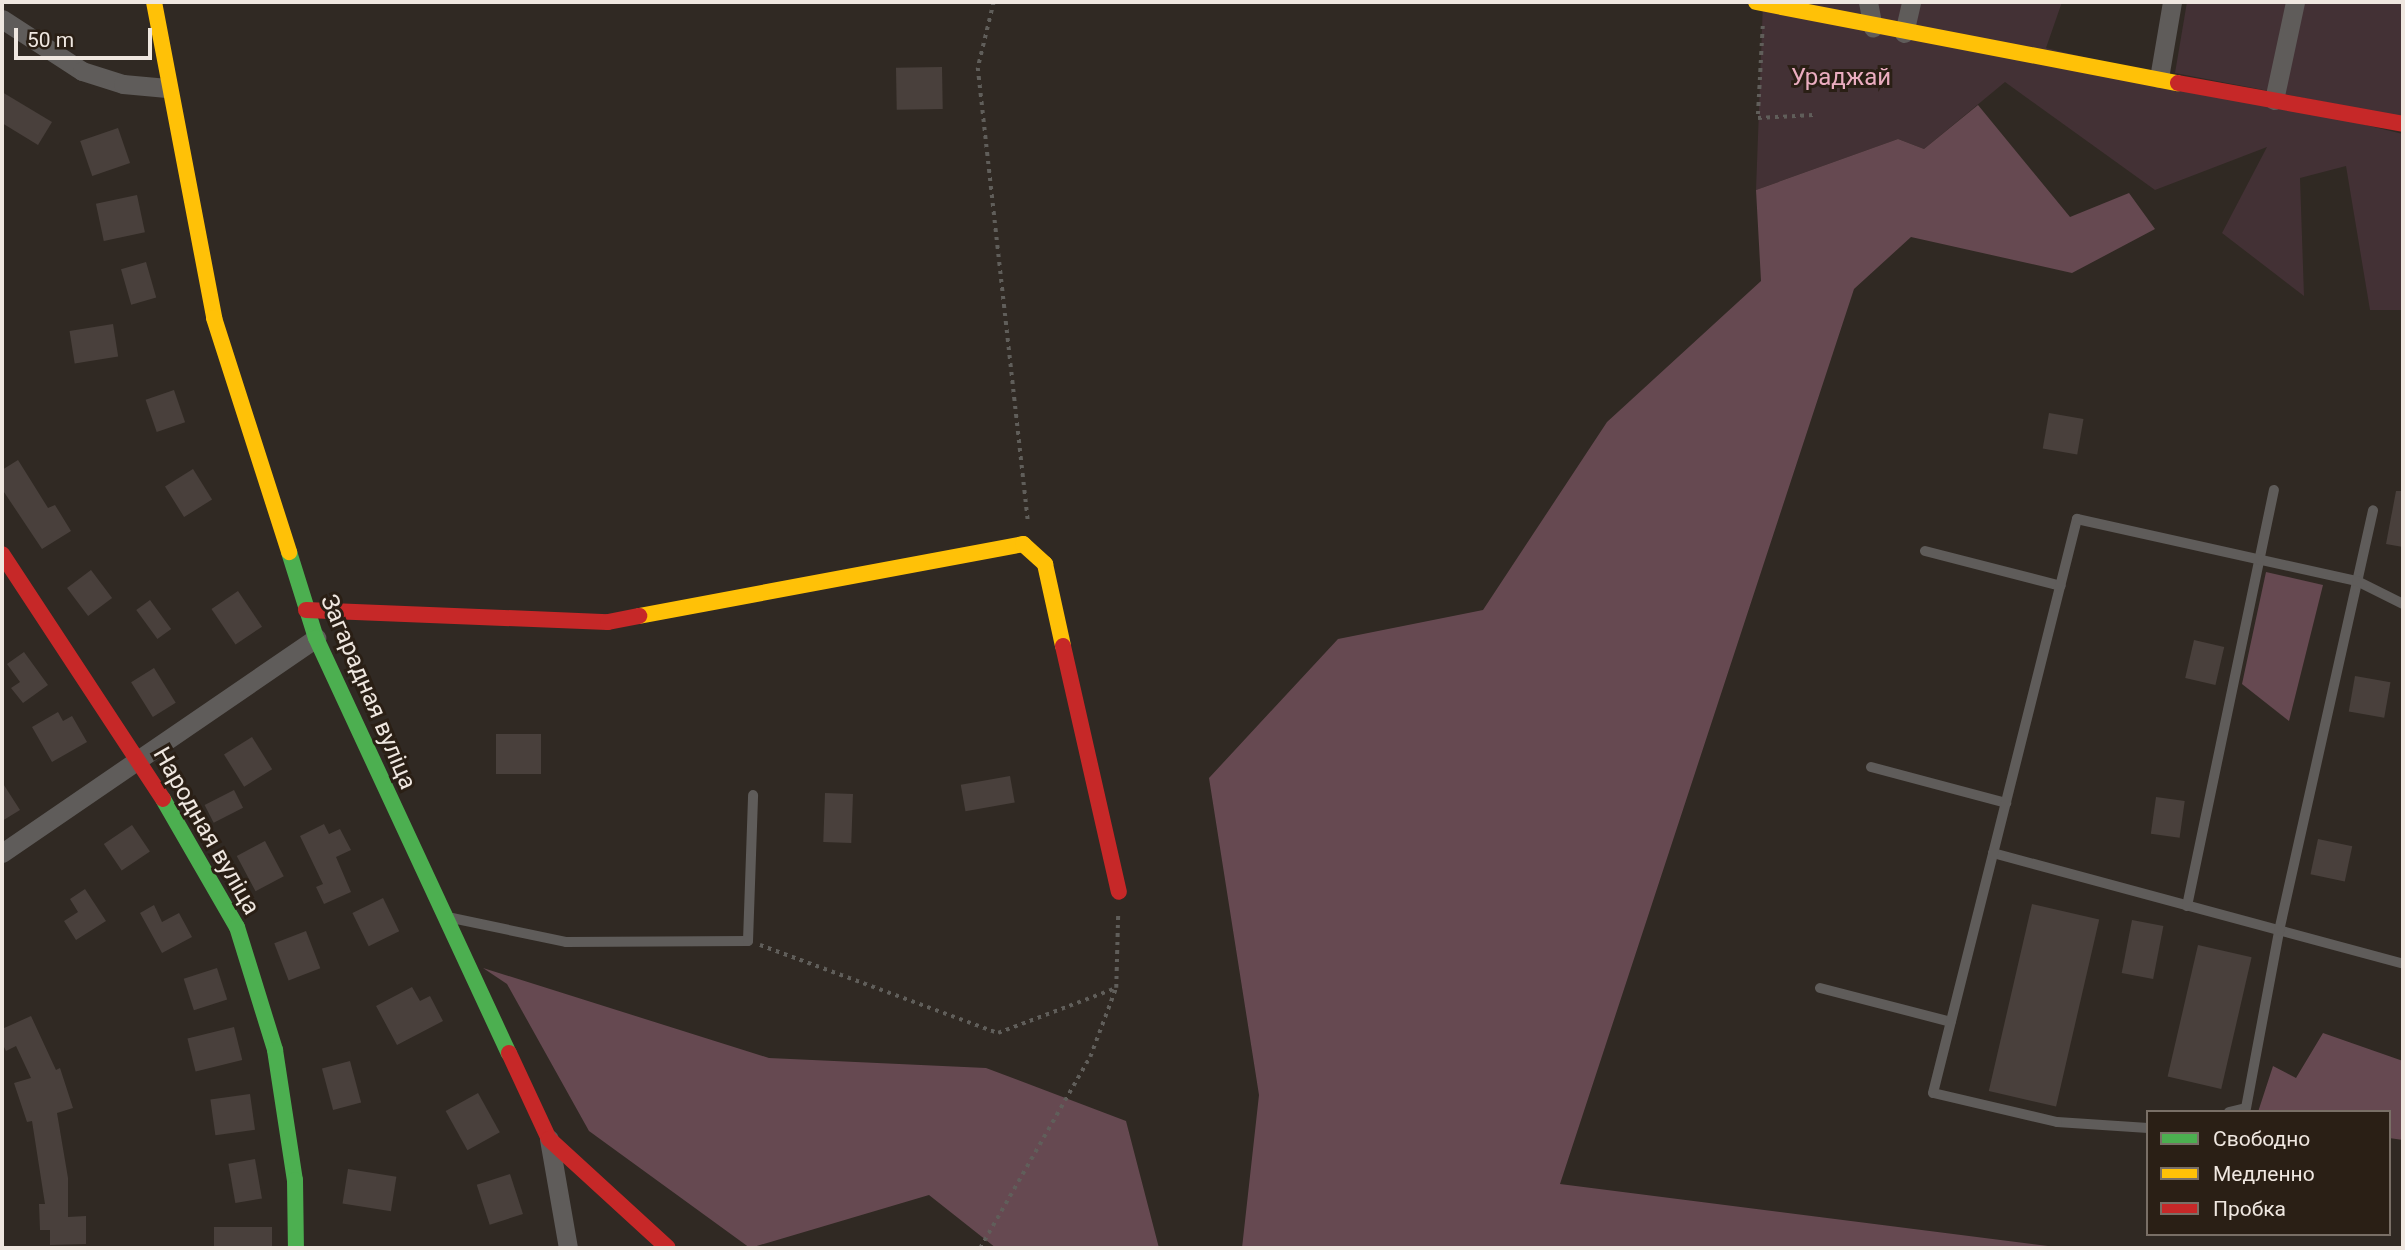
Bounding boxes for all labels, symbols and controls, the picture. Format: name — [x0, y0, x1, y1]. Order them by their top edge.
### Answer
scale bar — [18, 14, 156, 58]
text: 50 m — [27, 28, 74, 52]
park label: Ураджай — [1791, 64, 1891, 92]
street label: Загарадная вуліца — [314, 590, 422, 794]
street label: Народная вуліца — [146, 742, 266, 920]
legend — [2146, 1110, 2391, 1236]
text: Свободно — [2213, 1127, 2310, 1151]
text: Медленно — [2213, 1162, 2315, 1186]
text: Пробка — [2213, 1197, 2286, 1221]

